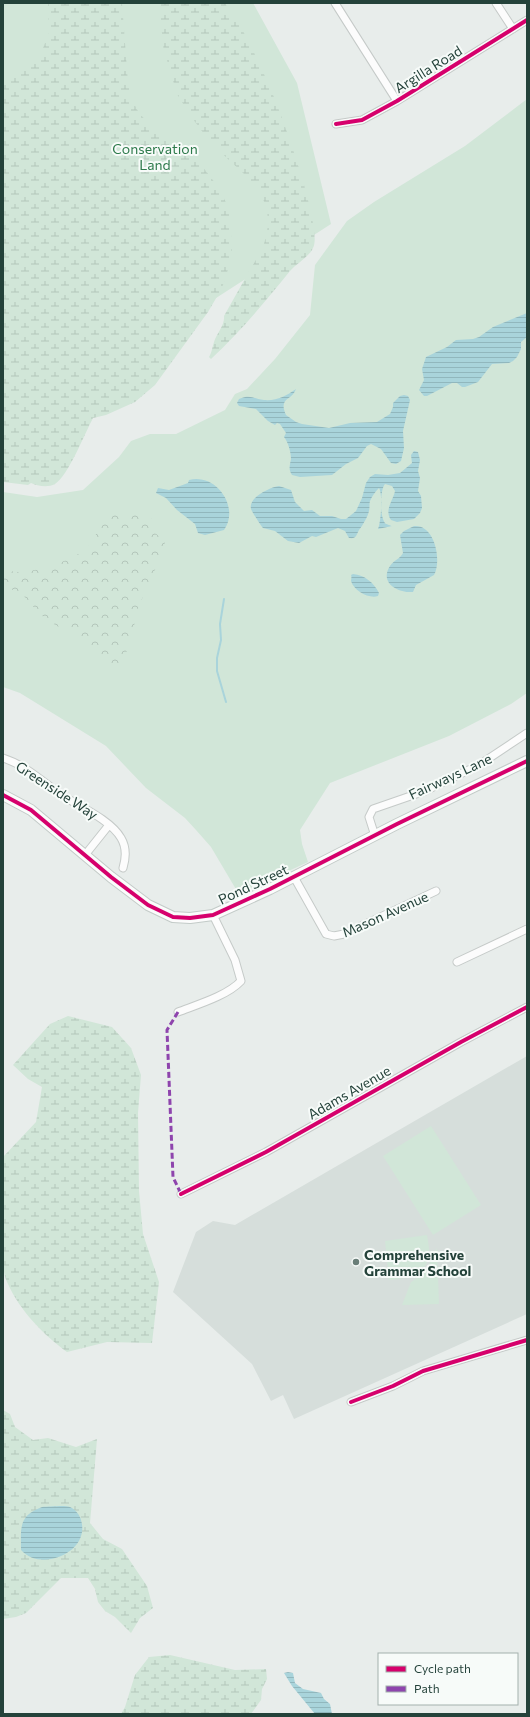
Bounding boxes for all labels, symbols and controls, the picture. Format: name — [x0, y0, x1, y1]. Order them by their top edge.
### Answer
street label: Argilla Road — [391, 42, 465, 96]
park label: Conservation Land — [112, 140, 198, 173]
street label: Fairways Lane — [406, 749, 494, 803]
street label: Greenside Way — [13, 757, 101, 823]
street label: Pond Street — [215, 860, 291, 908]
street label: Mason Avenue — [339, 887, 431, 941]
street label: Adams Avenue — [305, 1061, 393, 1123]
place label: Comprehensive Grammar School — [364, 1246, 471, 1279]
marker: Comprehensive Grammar School — [351, 1257, 361, 1267]
legend — [378, 1653, 518, 1705]
text: Cycle path — [414, 1661, 471, 1675]
text: Path — [414, 1681, 440, 1695]

